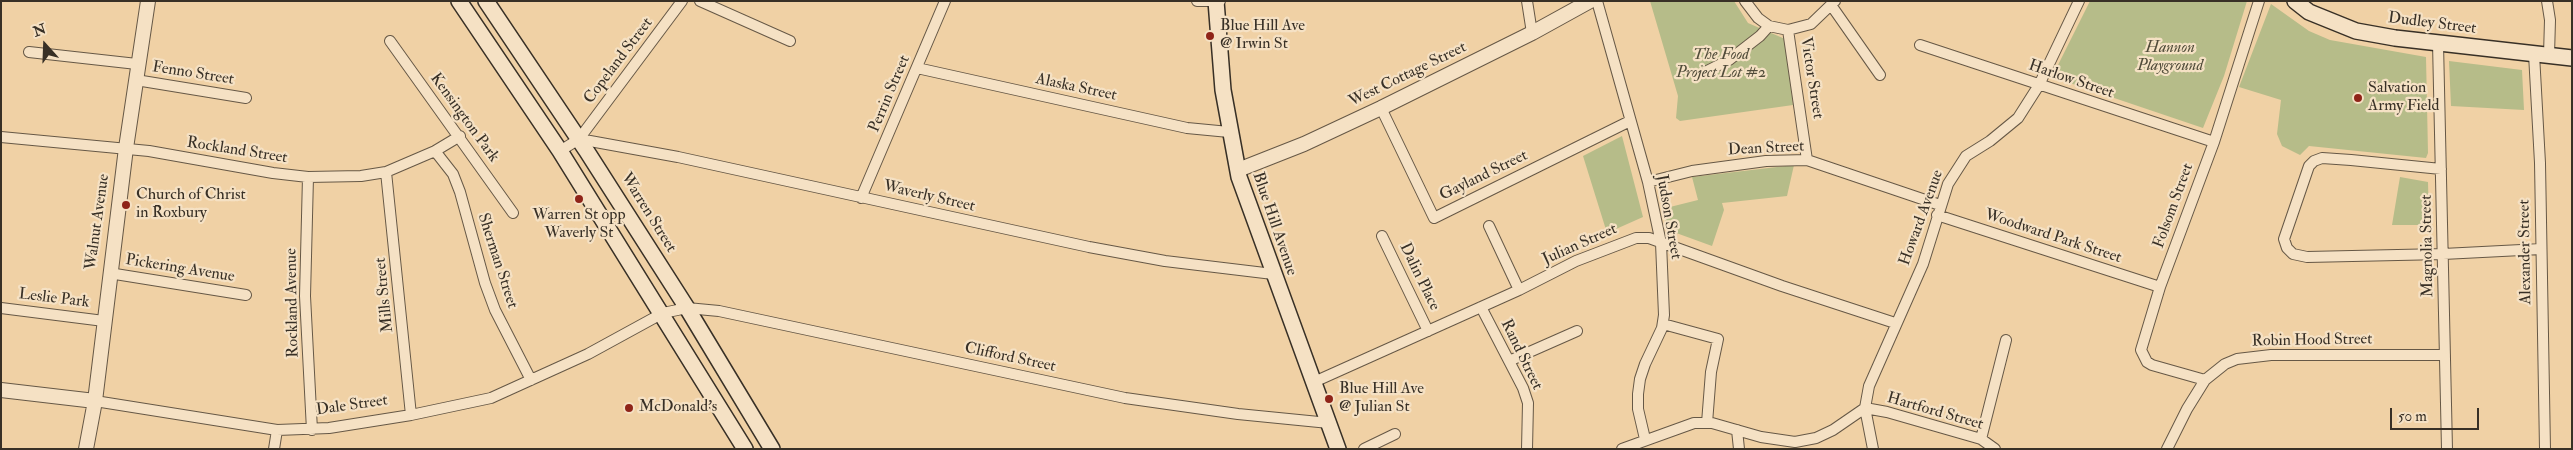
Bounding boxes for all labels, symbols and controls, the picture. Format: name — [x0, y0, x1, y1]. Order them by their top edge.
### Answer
street label: Dudley Street — [2387, 9, 2477, 39]
street label: Copeland Street — [580, 14, 658, 108]
place label: Blue Hill Ave @ Irwin St — [1220, 17, 1305, 55]
north arrow — [20, 20, 70, 70]
text: N — [31, 20, 48, 41]
marker: Blue Hill Ave @ Irwin St — [1204, 30, 1216, 42]
street label: Victor Street — [1795, 36, 1827, 120]
street label: West Cottage Street — [1346, 38, 1470, 112]
park label: Hannon Playground — [2137, 39, 2203, 77]
park label: The Food Project Lot #2 — [1676, 46, 1766, 84]
street label: Perrin Street — [865, 53, 915, 135]
street label: Harlow Street — [2026, 56, 2116, 104]
street label: Fenno Street — [151, 58, 235, 90]
street label: Kensington Park — [425, 70, 503, 166]
street label: Alaska Street — [1034, 70, 1118, 106]
place label: Salvation Army Field — [2368, 79, 2439, 117]
marker: Salvation Army Field — [2352, 92, 2364, 104]
street label: Rockland Street — [185, 134, 289, 168]
street label: Dean Street — [1727, 137, 1805, 161]
street label: Gayland Street — [1437, 146, 1531, 206]
street label: Folsom Street — [2150, 161, 2198, 251]
street label: Howard Avenue — [1896, 168, 1948, 268]
street label: Warren Street — [616, 170, 680, 256]
street label: Blue Hill Avenue — [1247, 170, 1301, 278]
street label: Walnut Avenue — [82, 173, 114, 271]
street label: Judson Street — [1651, 173, 1685, 261]
street label: Waverly Street — [881, 177, 977, 217]
place label: Church of Christ in Roxbury — [136, 186, 246, 224]
marker: Warren St opp Waverly St — [573, 193, 585, 205]
street label: Magnolia Street — [2418, 195, 2438, 297]
marker: Church of Christ in Roxbury — [120, 199, 132, 211]
street label: Alexander Street — [2515, 199, 2537, 305]
place label: Warren St opp Waverly St — [533, 206, 625, 244]
street label: Woodward Park Street — [1982, 206, 2124, 268]
street label: Sherman Street — [473, 211, 521, 311]
street label: Julian Street — [1540, 220, 1620, 270]
street label: Dalin Place — [1394, 240, 1444, 314]
street label: Rockland Avenue — [282, 248, 304, 358]
street label: Pickering Avenue — [124, 251, 236, 287]
street label: Mills Street — [372, 257, 398, 333]
street label: Leslie Park — [18, 285, 90, 313]
street label: Rand Street — [1496, 317, 1546, 393]
street label: Robin Hood Street — [2251, 330, 2373, 352]
street label: Clifford Street — [963, 339, 1057, 377]
place label: Blue Hill Ave @ Julian St — [1339, 380, 1424, 418]
street label: Hartford Street — [1885, 389, 1985, 435]
street label: Dale Street — [315, 391, 389, 421]
marker: Blue Hill Ave @ Julian St — [1323, 393, 1335, 405]
place label: McDonald's — [639, 398, 717, 418]
scale bar — [2393, 398, 2482, 430]
marker: McDonald's — [623, 402, 635, 414]
text: 50 m — [2398, 407, 2427, 426]

